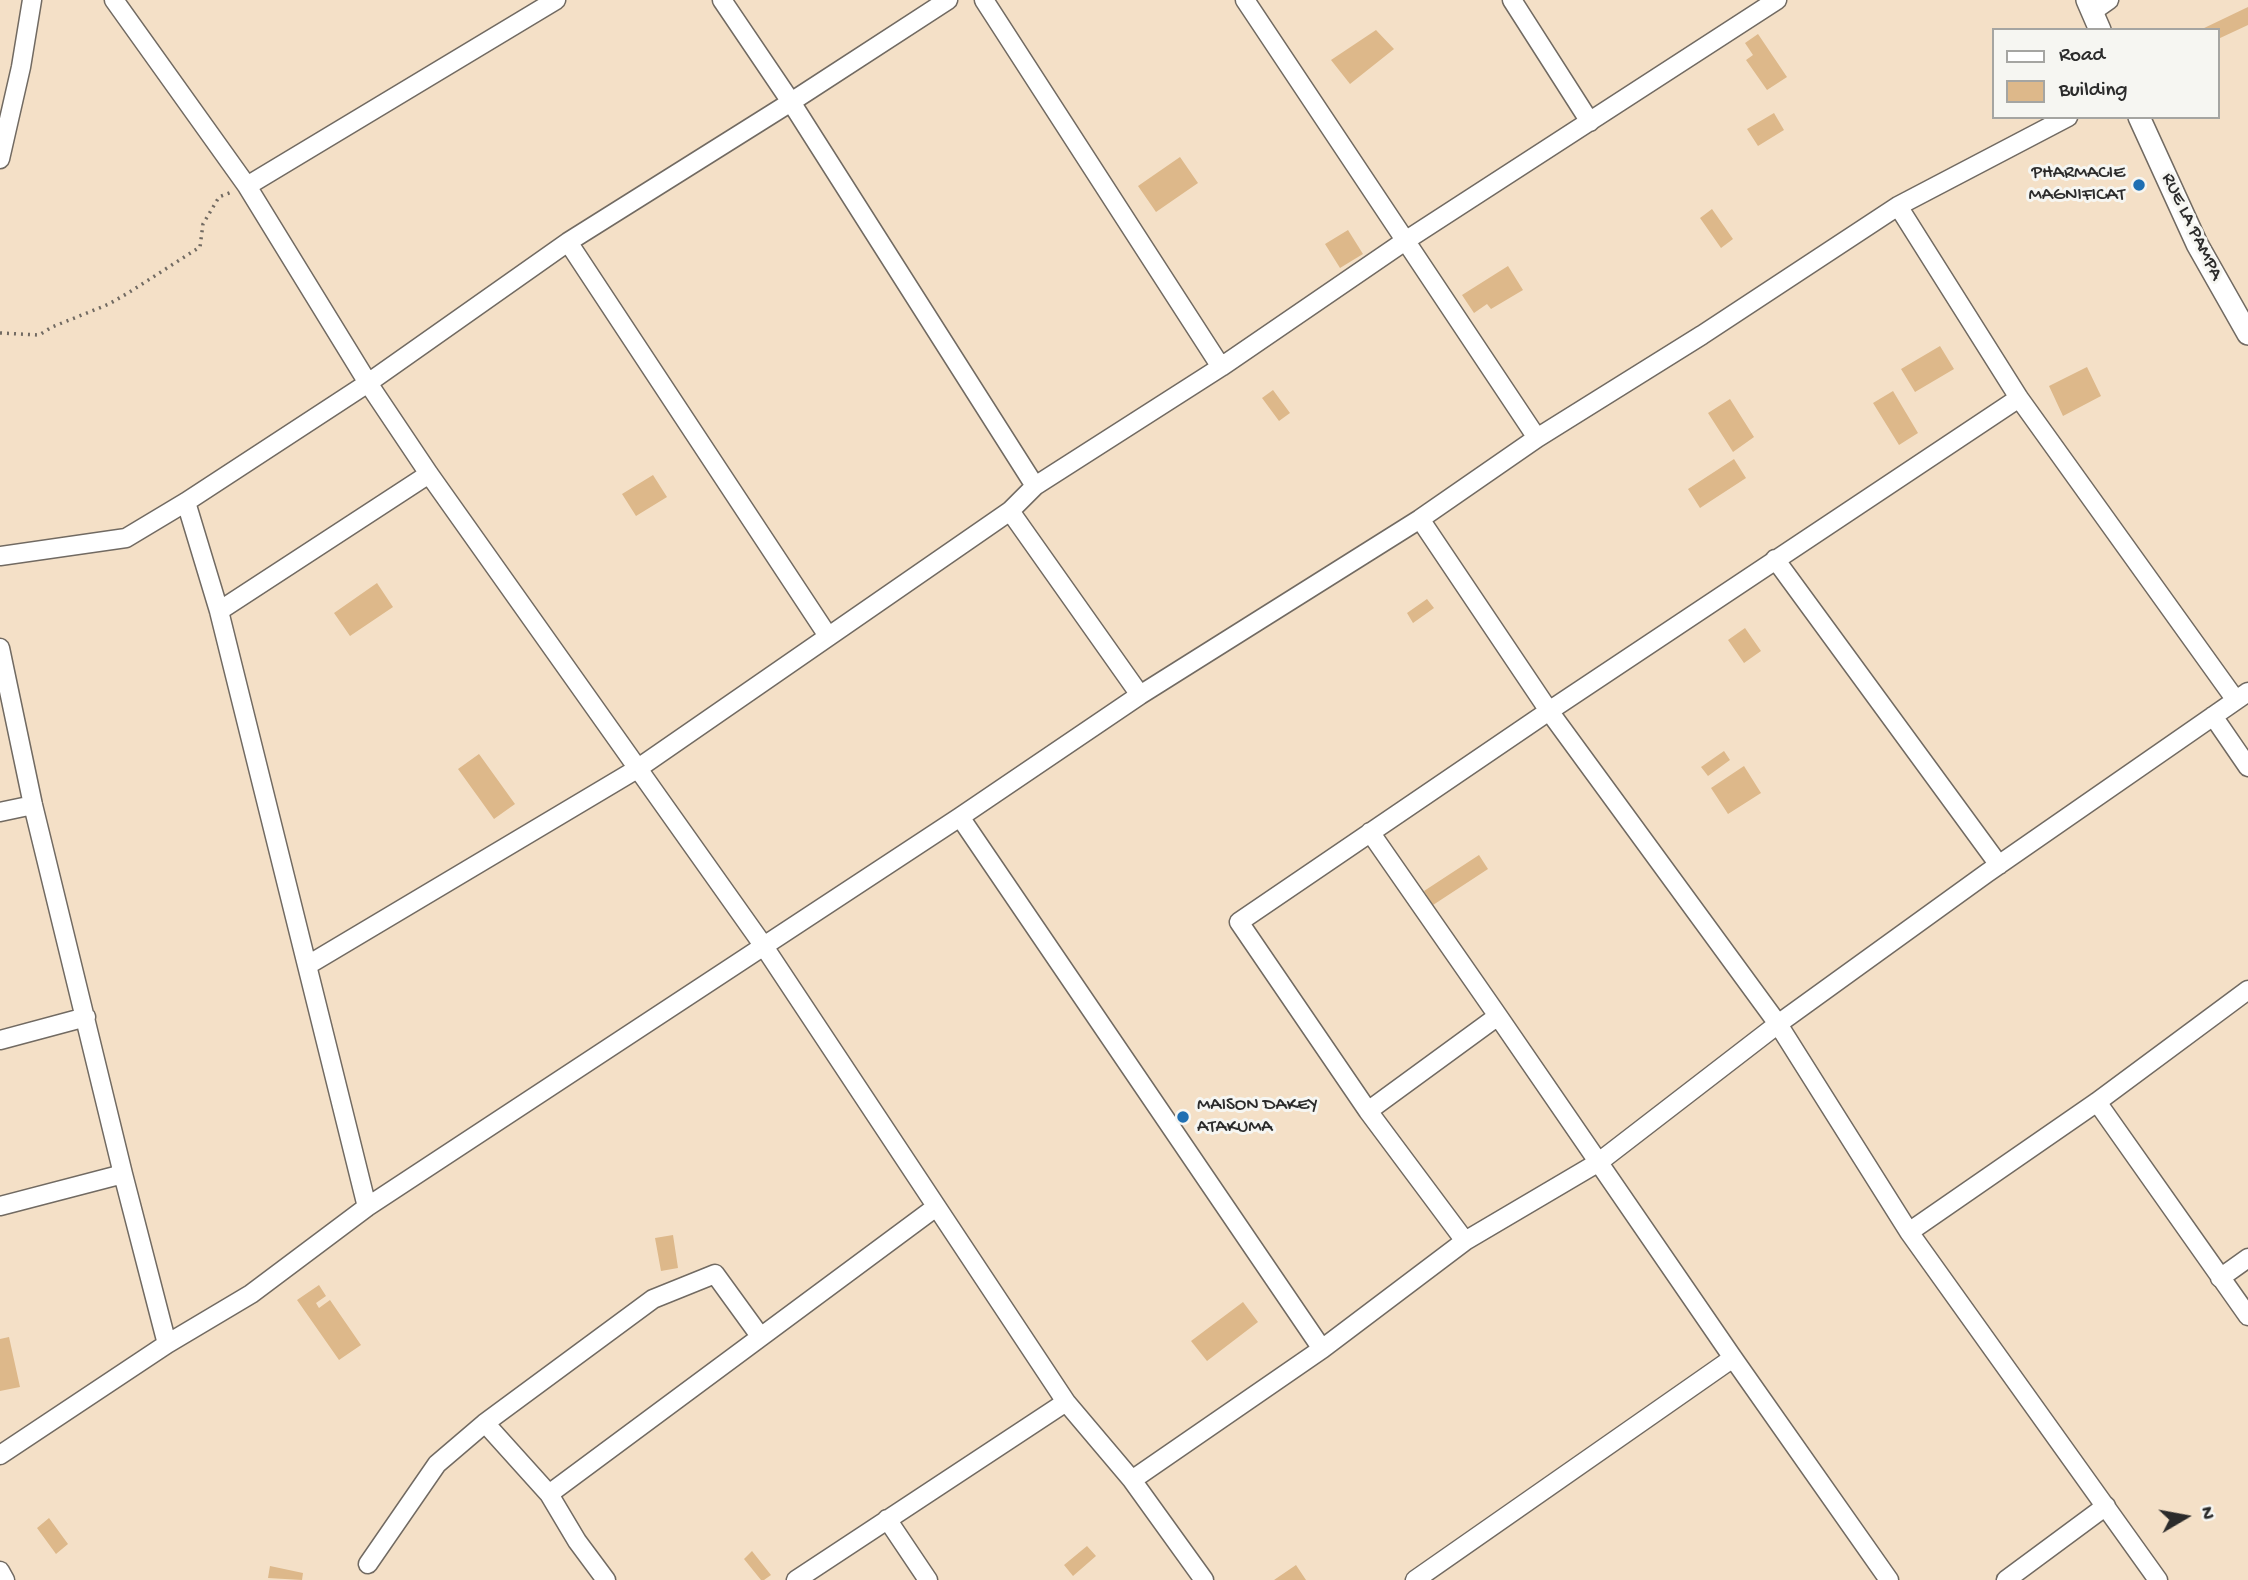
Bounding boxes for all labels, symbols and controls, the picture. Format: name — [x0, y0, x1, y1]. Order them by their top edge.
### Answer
legend — [1993, 28, 2220, 119]
text: Road — [2059, 44, 2105, 69]
text: Building — [2059, 79, 2128, 104]
place label: PHARMACIE MAGNIFICAT — [2029, 163, 2125, 207]
street label: RUE LA PAMPA — [2155, 170, 2227, 284]
marker: PHARMACIE MAGNIFICAT — [2131, 177, 2147, 193]
place label: MAISON DAKEY ATAKUMA — [1197, 1095, 1318, 1139]
marker: MAISON DAKEY ATAKUMA — [1175, 1109, 1191, 1125]
north arrow — [2150, 1482, 2220, 1552]
text: N — [2194, 1505, 2219, 1521]

